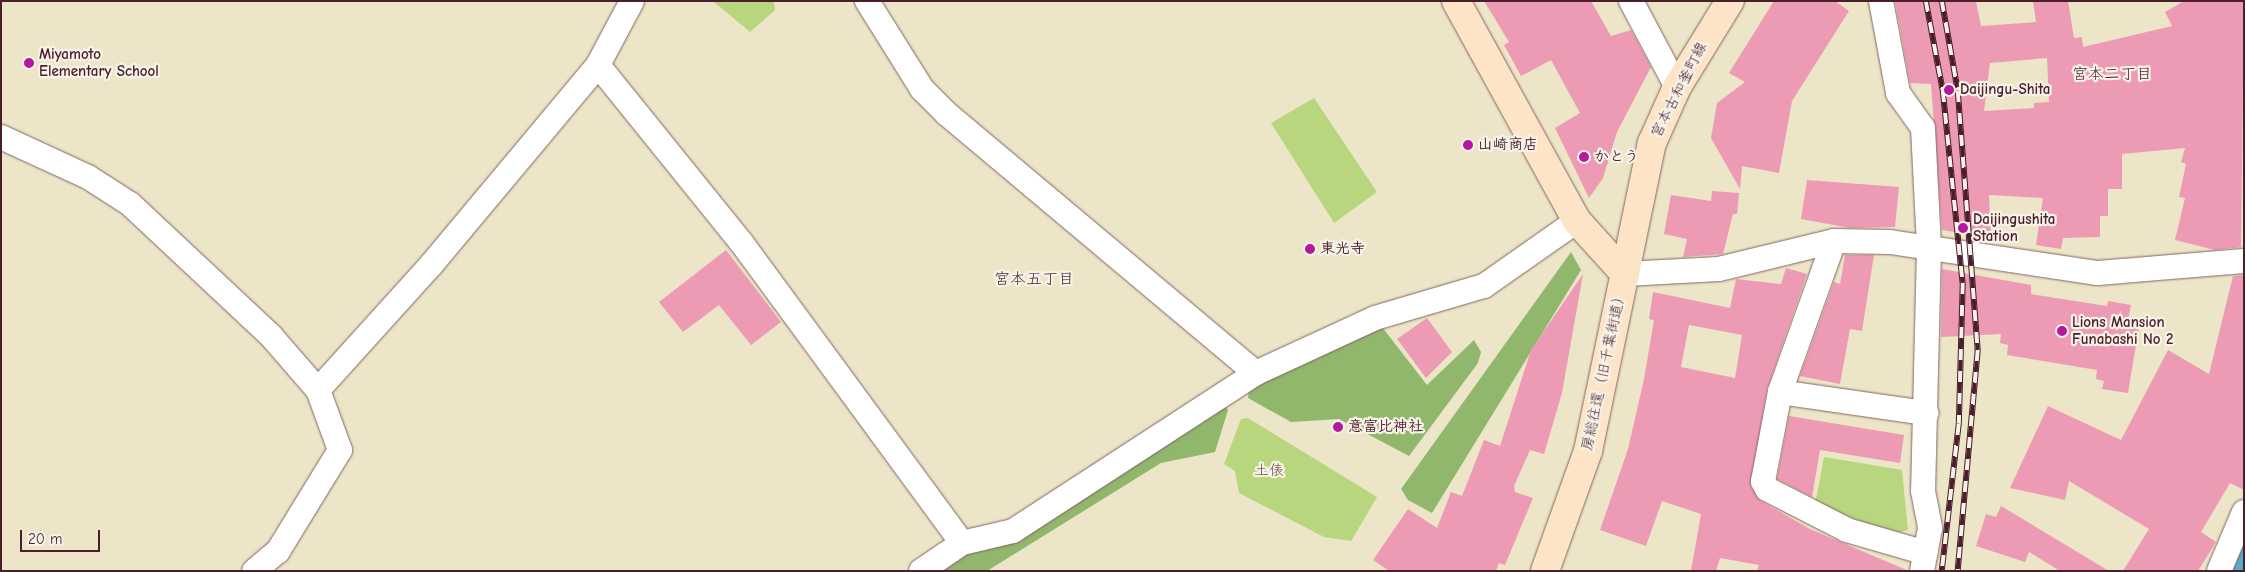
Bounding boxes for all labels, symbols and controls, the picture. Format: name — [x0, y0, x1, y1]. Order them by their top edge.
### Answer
street label: 宮本古和釜町線 — [1647, 39, 1711, 141]
place label: Miyamoto Elementary School — [39, 45, 159, 80]
marker: Miyamoto Elementary School — [23, 57, 35, 69]
district label: 宮本二丁目 — [2072, 64, 2152, 84]
place label: Daijingu-Shita — [1960, 81, 2050, 99]
marker: Daijingu-Shita — [1942, 83, 1956, 97]
place label: 山崎商店 — [1478, 136, 1538, 154]
marker: 山崎商店 — [1462, 139, 1474, 151]
place label: かとう — [1594, 148, 1639, 166]
marker: かとう — [1578, 151, 1590, 163]
place label: Daijingushita Station — [1973, 210, 2055, 245]
marker: Daijingushita Station — [1957, 222, 1969, 234]
place label: 東光寺 — [1320, 240, 1365, 258]
marker: 東光寺 — [1304, 243, 1316, 255]
district label: 宮本五丁目 — [994, 269, 1074, 289]
street label: 房総往還（旧千葉街道） — [1578, 287, 1630, 453]
place label: Lions Mansion Funabashi No 2 — [2072, 313, 2173, 348]
marker: Lions Mansion Funabashi No 2 — [2056, 325, 2068, 337]
place label: 意富比神社 — [1348, 418, 1423, 436]
marker: 意富比神社 — [1332, 421, 1344, 433]
park label: 土俵 — [1254, 462, 1284, 480]
scale bar — [22, 520, 102, 552]
text: 20 m — [28, 530, 62, 548]

